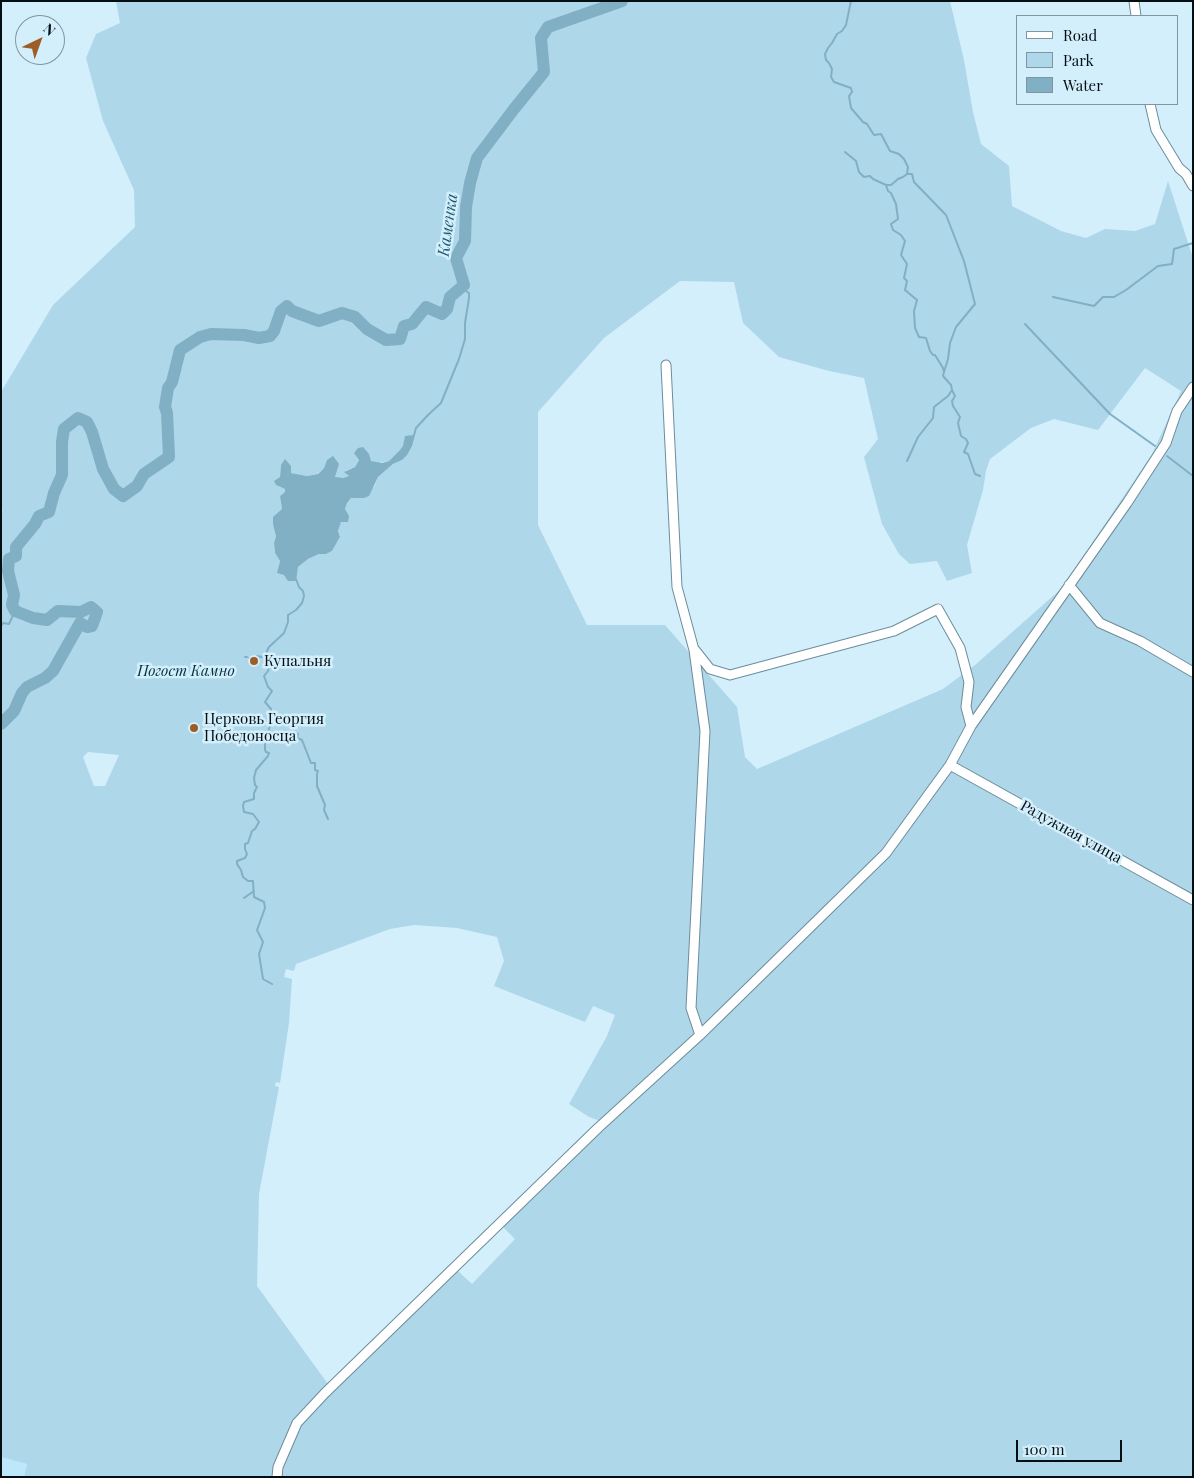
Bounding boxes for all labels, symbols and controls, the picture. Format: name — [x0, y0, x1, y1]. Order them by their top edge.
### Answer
north arrow — [15, 15, 65, 65]
legend — [1016, 15, 1179, 105]
text: N — [40, 19, 60, 40]
text: Road — [1063, 25, 1097, 45]
text: Park — [1063, 50, 1094, 70]
text: Water — [1063, 75, 1103, 95]
water label: Каменка — [434, 192, 462, 258]
place label: Купальня — [264, 652, 331, 670]
marker: Купальня — [248, 655, 260, 667]
park label: Погост Камно — [137, 662, 235, 680]
place label: Церковь Георгия Победоносца — [204, 710, 324, 745]
marker: Церковь Георгия Победоносца — [188, 722, 200, 734]
street label: Радужная улица — [1017, 797, 1125, 867]
scale bar — [1019, 1430, 1125, 1462]
text: 100 m — [1024, 1439, 1065, 1459]

